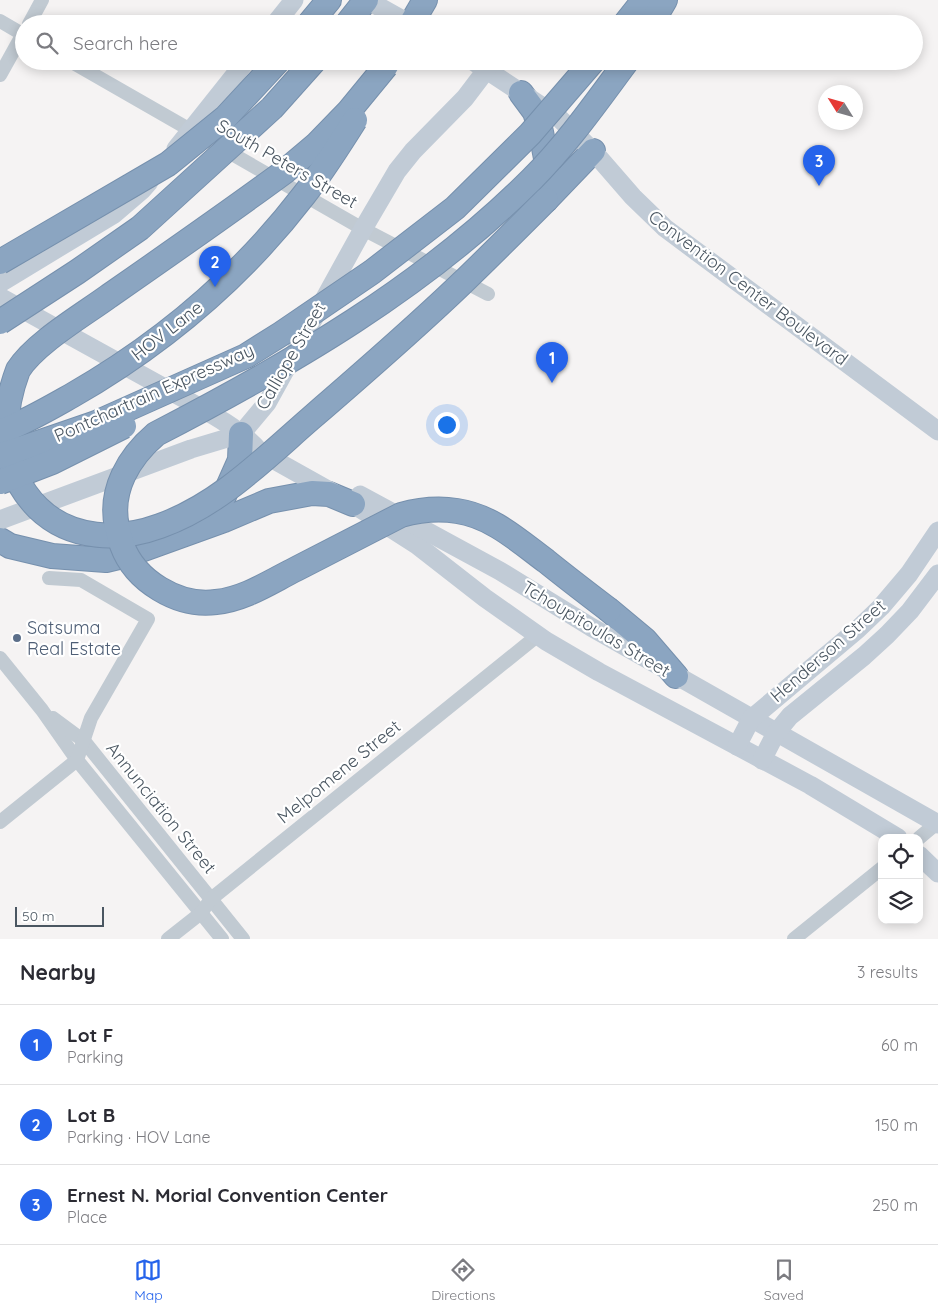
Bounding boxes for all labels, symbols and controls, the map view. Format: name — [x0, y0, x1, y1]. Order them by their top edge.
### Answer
search box — [15, 15, 923, 70]
icon: search — [33, 29, 61, 57]
text: Search here — [73, 31, 178, 55]
north arrow — [818, 85, 863, 130]
street label: South Peters Street — [213, 114, 362, 213]
pin: 3 — [803, 145, 835, 186]
street label: Convention Center Boulevard — [644, 205, 853, 370]
pin: 2 — [199, 246, 231, 287]
street label: HOV Lane — [126, 296, 207, 366]
street label: Calliope Street — [250, 298, 331, 414]
street label: Pontchartrain Expressway — [50, 338, 257, 447]
pin: 1 — [536, 342, 568, 383]
your location — [434, 412, 460, 438]
street label: Tchoupitoulas Street — [518, 575, 675, 682]
street label: Henderson Street — [765, 594, 890, 707]
place label: Satsuma Real Estate — [27, 616, 121, 660]
marker: Satsuma Real Estate — [11, 632, 23, 644]
street label: Melpomene Street — [272, 715, 405, 828]
street label: Annunciation Street — [101, 737, 221, 878]
map controls — [878, 834, 923, 924]
button: locate — [878, 834, 923, 879]
button: layers — [878, 879, 923, 924]
scale bar — [15, 904, 104, 927]
text: 50 m — [22, 907, 55, 925]
text: Nearby — [20, 959, 96, 985]
text: 3 results — [857, 962, 918, 982]
text: Lot F — [67, 1023, 113, 1047]
text: 1 — [33, 1035, 39, 1055]
text: 60 m — [881, 1035, 918, 1055]
text: Parking — [67, 1047, 124, 1067]
text: Lot B — [67, 1103, 115, 1127]
text: 2 — [31, 1115, 41, 1135]
text: 150 m — [875, 1115, 918, 1135]
text: Parking · HOV Lane — [67, 1127, 211, 1147]
text: Ernest N. Morial Convention Center — [67, 1183, 388, 1207]
text: 3 — [32, 1195, 40, 1215]
text: 250 m — [872, 1195, 918, 1215]
text: Place — [67, 1207, 107, 1227]
tab: Map — [134, 1256, 163, 1304]
tab: Directions — [431, 1256, 495, 1304]
tab: Saved — [764, 1256, 804, 1304]

